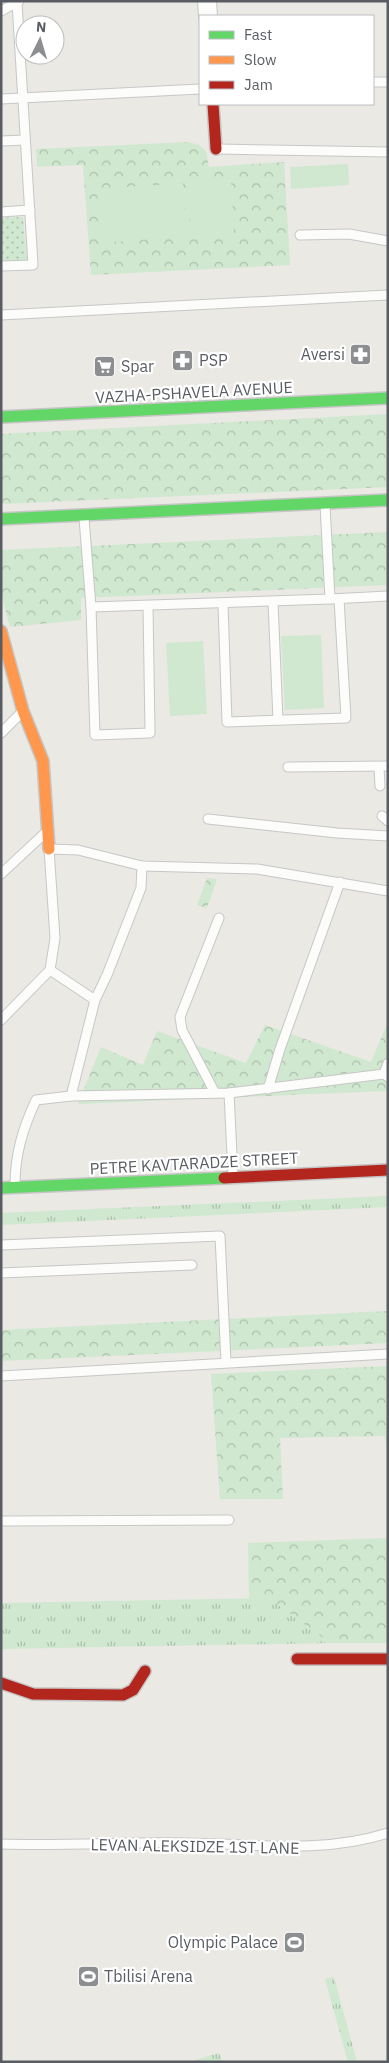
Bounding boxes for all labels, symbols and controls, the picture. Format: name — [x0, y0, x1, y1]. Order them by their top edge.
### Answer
north arrow — [15, 15, 65, 65]
legend — [199, 15, 374, 105]
text: N — [35, 18, 47, 36]
text: Fast — [244, 25, 272, 44]
text: Slow — [244, 50, 277, 69]
text: Jam — [244, 75, 273, 94]
pharmacy icon: Aversi — [349, 342, 373, 366]
place label: Aversi — [301, 344, 345, 364]
pharmacy icon: PSP — [171, 348, 195, 372]
place label: PSP — [199, 350, 228, 370]
supermarket icon: Spar — [93, 354, 117, 378]
place label: Spar — [121, 356, 154, 376]
street label: VAZHA-PSHAVELA AVENUE — [95, 377, 293, 407]
street label: PETRE KAVTARADZE STREET — [89, 1148, 299, 1178]
street label: LEVAN ALEKSIDZE 1ST LANE — [90, 1834, 300, 1858]
sports icon: Olympic Palace — [282, 1930, 306, 1954]
place label: Olympic Palace — [168, 1932, 278, 1952]
sports icon: Tbilisi Arena — [76, 1964, 100, 1988]
place label: Tbilisi Arena — [104, 1966, 193, 1986]

